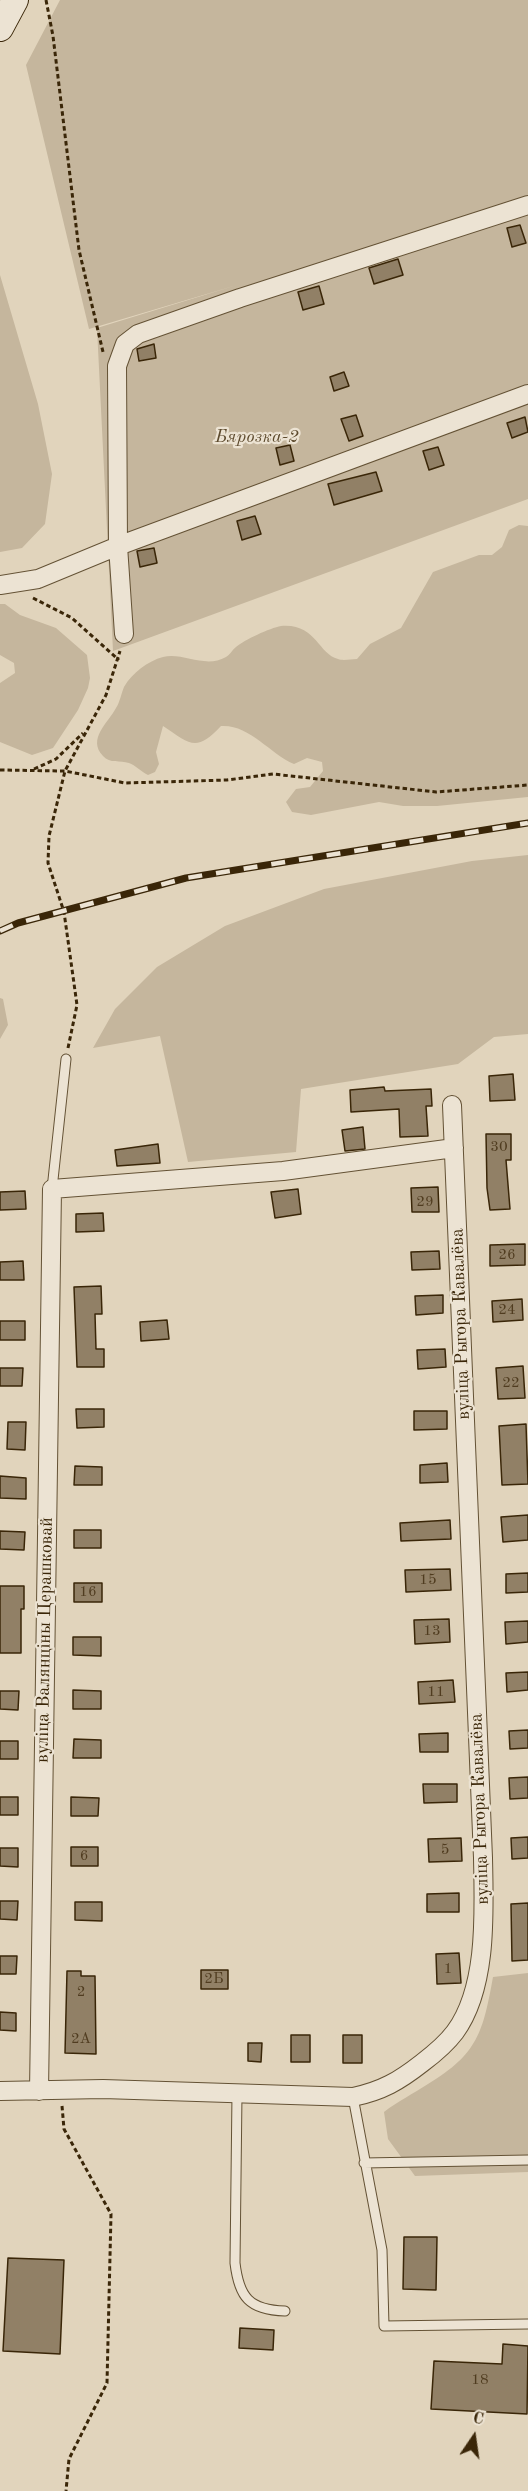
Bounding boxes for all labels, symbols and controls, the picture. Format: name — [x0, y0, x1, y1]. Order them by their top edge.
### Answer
park label: Бярозка-2 — [215, 426, 299, 448]
house number: 30 — [490, 1138, 508, 1156]
house number: 29 — [416, 1193, 434, 1211]
street label: вуліца Рыгора Кавалёва — [447, 1228, 475, 1420]
house number: 26 — [498, 1246, 516, 1264]
house number: 24 — [498, 1301, 516, 1319]
house number: 22 — [502, 1374, 520, 1392]
street label: вуліца Валянціны Церашковай — [32, 1517, 58, 1763]
house number: 15 — [419, 1571, 437, 1589]
house number: 16 — [79, 1583, 97, 1601]
house number: 13 — [423, 1622, 441, 1640]
house number: 11 — [427, 1683, 445, 1701]
street label: вуліца Рыгора Кавалёва — [466, 1713, 494, 1905]
house number: 5 — [441, 1841, 449, 1859]
house number: 6 — [80, 1847, 88, 1865]
house number: 1 — [444, 1960, 452, 1978]
house number: 2Б — [204, 1970, 224, 1988]
house number: 2 — [77, 1983, 85, 2001]
house number: 2А — [71, 2030, 91, 2048]
house number: 18 — [471, 2371, 489, 2389]
north arrow — [444, 2407, 504, 2467]
text: С — [471, 2410, 485, 2428]

